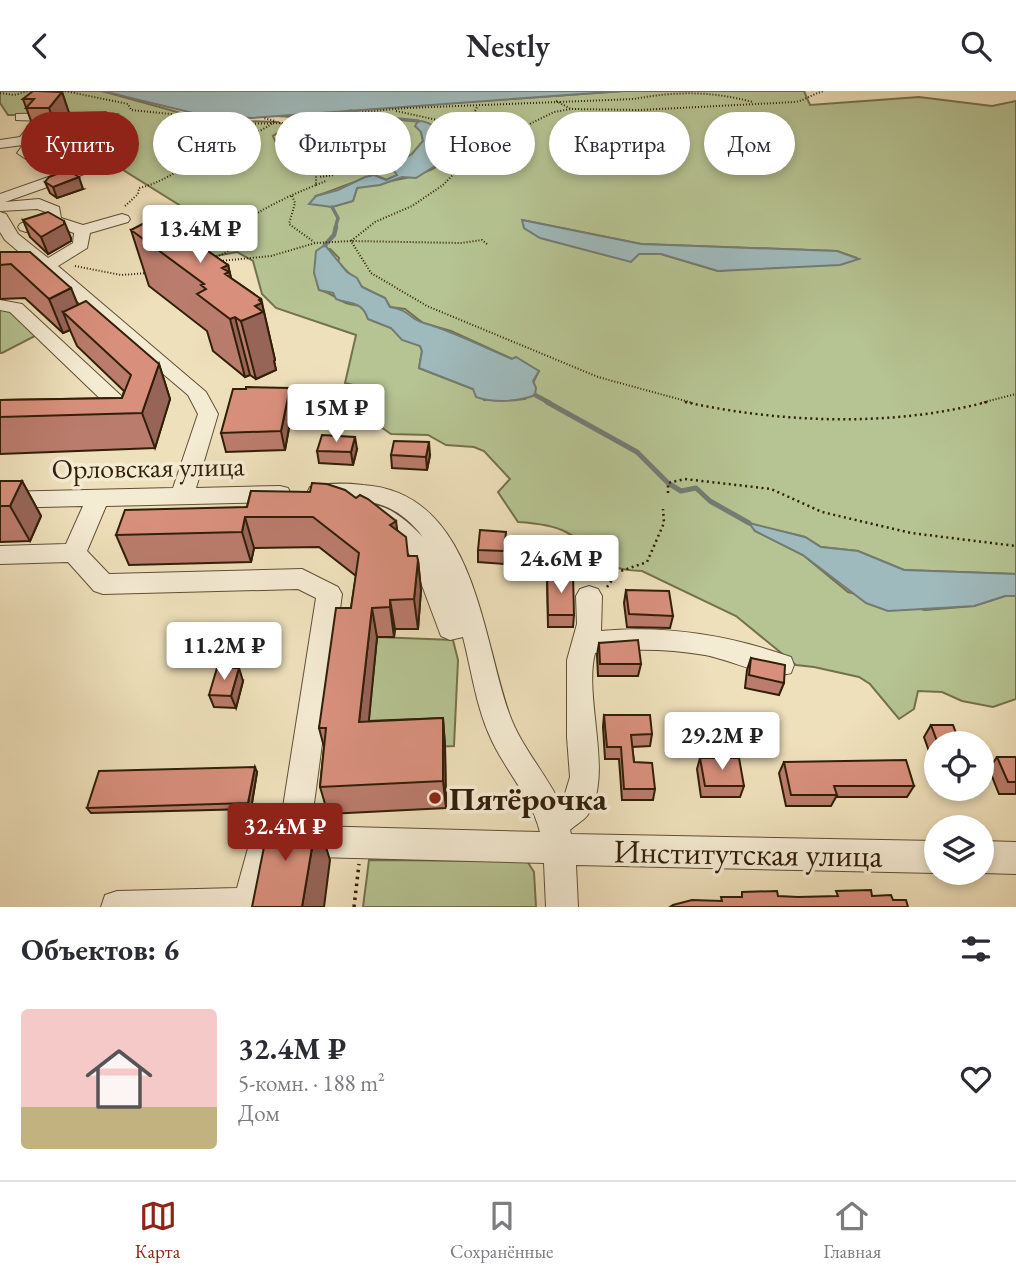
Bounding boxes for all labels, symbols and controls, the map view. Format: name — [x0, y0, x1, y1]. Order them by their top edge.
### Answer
text: Nestly — [466, 25, 550, 67]
icon: back — [21, 27, 59, 65]
icon: search — [957, 27, 995, 65]
chip: Купить — [21, 112, 139, 175]
chip: Снять — [153, 112, 261, 175]
chip: Фильтры — [275, 112, 411, 175]
chip: Новое — [425, 112, 535, 175]
chip: Квартира — [549, 112, 690, 175]
chip: Дом — [704, 112, 795, 175]
pin: 13.4M ₽ — [135, 205, 265, 265]
text: 13.4M ₽ — [159, 213, 241, 243]
pin: 15M ₽ — [287, 385, 385, 444]
text: 15M ₽ — [303, 392, 369, 422]
street label: Орловская улица — [51, 447, 246, 487]
pin: 24.6M ₽ — [496, 535, 626, 595]
text: 24.6M ₽ — [520, 543, 602, 573]
pin: 11.2M ₽ — [159, 623, 289, 682]
text: 11.2M ₽ — [183, 630, 265, 660]
pin: 29.2M ₽ — [657, 713, 787, 772]
text: 29.2M ₽ — [681, 720, 763, 750]
map controls — [924, 731, 994, 885]
button: locate — [924, 731, 994, 801]
place label: Пятёрочка — [449, 777, 607, 820]
marker: Пятёрочка — [427, 790, 443, 806]
pin: 32.4M ₽ — [220, 803, 350, 863]
text: 32.4M ₽ — [244, 811, 326, 841]
button: layers — [924, 815, 994, 885]
street label: Институтская улица — [613, 829, 884, 877]
text: Объектов: 6 — [21, 930, 179, 969]
icon: filters — [957, 930, 995, 968]
text: 32.4M ₽ — [238, 1029, 346, 1068]
icon: home — [77, 1037, 161, 1121]
icon: heart — [957, 1060, 995, 1098]
text: 5-комн. · 188 m² — [238, 1068, 385, 1098]
text: Дом — [238, 1098, 280, 1128]
tab: Карта — [135, 1197, 180, 1264]
tab: Сохранённые — [450, 1197, 554, 1264]
tab: Главная — [823, 1197, 881, 1264]

